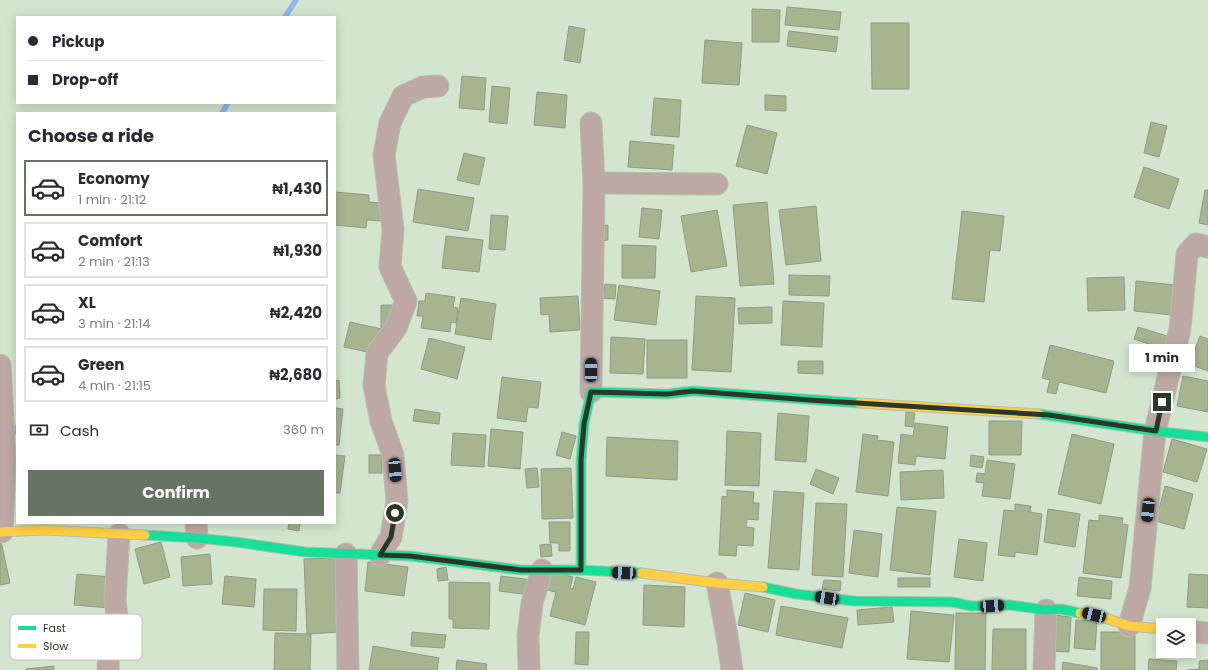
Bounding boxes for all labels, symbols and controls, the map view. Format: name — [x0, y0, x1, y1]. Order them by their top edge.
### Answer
text: Pickup — [52, 31, 104, 52]
text: Drop-off — [52, 69, 118, 90]
text: Choose a ride — [28, 123, 154, 148]
text: Economy — [78, 168, 150, 189]
icon: car — [30, 170, 66, 206]
text: ₦1,430 — [272, 178, 322, 199]
text: 1 min · 21:12 — [78, 190, 146, 209]
text: Comfort — [78, 230, 142, 251]
icon: car — [30, 232, 66, 268]
text: ₦1,930 — [273, 240, 322, 261]
text: 2 min · 21:13 — [78, 252, 150, 271]
text: XL — [78, 292, 96, 313]
icon: car — [30, 294, 66, 330]
text: ₦2,420 — [270, 302, 322, 323]
text: 3 min · 21:14 — [78, 314, 150, 333]
callout: 1 min — [1129, 344, 1195, 372]
text: 1 min — [1145, 348, 1179, 367]
text: Green — [78, 354, 124, 375]
icon: car — [30, 356, 66, 392]
car — [585, 358, 597, 382]
text: ₦2,680 — [269, 364, 322, 385]
text: 4 min · 21:15 — [78, 376, 151, 395]
route end — [1153, 393, 1171, 411]
icon: cash — [28, 419, 50, 441]
text: Cash — [60, 420, 99, 441]
text: 360 m — [283, 420, 324, 439]
car — [388, 458, 402, 482]
button: Confirm — [28, 470, 324, 516]
car — [1141, 497, 1155, 523]
route start — [386, 504, 404, 522]
car — [612, 566, 636, 580]
car — [814, 590, 840, 606]
car — [980, 599, 1004, 613]
car — [1081, 606, 1107, 624]
legend — [10, 614, 142, 660]
map controls — [1156, 618, 1196, 658]
button: layers — [1156, 618, 1196, 658]
text: Fast — [43, 620, 66, 636]
text: Slow — [43, 638, 68, 654]

